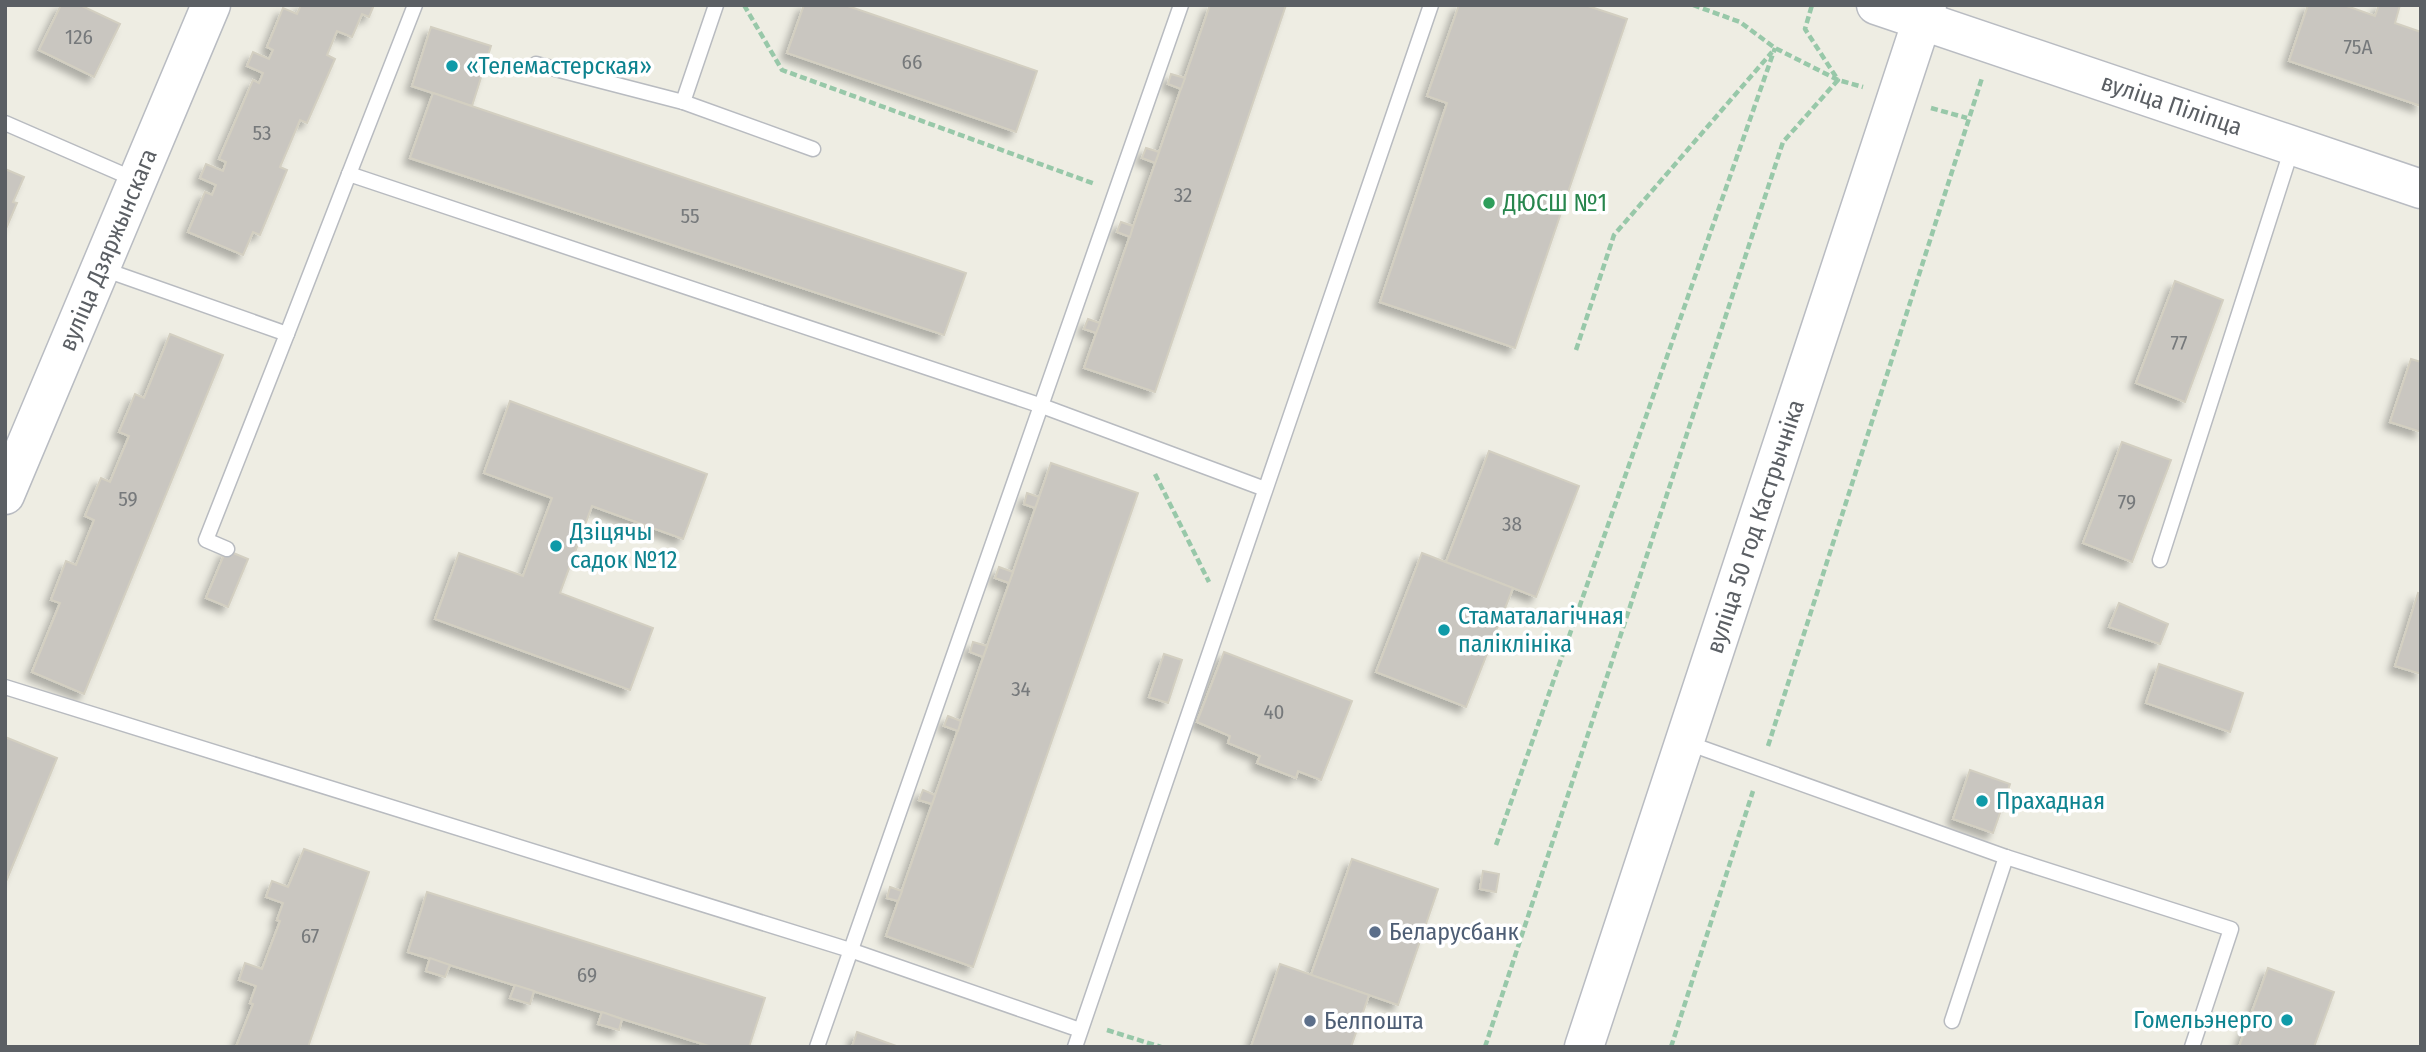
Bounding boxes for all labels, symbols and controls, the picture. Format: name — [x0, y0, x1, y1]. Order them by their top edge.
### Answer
house number: 126 — [65, 24, 93, 50]
house number: 75А — [2344, 34, 2372, 60]
house number: 66 — [902, 49, 922, 75]
place label: «Телемастерская» — [466, 52, 652, 80]
marker: «Телемастерская» — [444, 58, 460, 74]
street label: вуліца Піліпца — [2098, 68, 2246, 142]
house number: 53 — [253, 120, 271, 146]
street label: вуліца Дзяржынскага — [53, 145, 163, 355]
house number: 32 — [1174, 182, 1192, 208]
place label: ДЮСШ №1 — [1502, 189, 1607, 217]
marker: ДЮСШ №1 — [1481, 195, 1497, 211]
house number: 55 — [680, 203, 700, 229]
house number: 77 — [2170, 330, 2188, 356]
street label: вуліца 50 год Кастрычніка — [1701, 396, 1810, 657]
house number: 59 — [118, 486, 138, 512]
house number: 79 — [2118, 489, 2136, 515]
house number: 38 — [1502, 511, 1522, 537]
place label: Дзіцячы садок №12 — [569, 518, 677, 574]
marker: Дзіцячы садок №12 — [548, 538, 564, 554]
place label: Стаматалагічная паліклініка — [1458, 602, 1624, 658]
marker: Стаматалагічная паліклініка — [1436, 622, 1452, 638]
house number: 34 — [1011, 676, 1031, 702]
house number: 40 — [1263, 699, 1285, 725]
place label: Прахадная — [1996, 787, 2105, 815]
marker: Прахадная — [1974, 793, 1990, 809]
place label: Беларусбанк — [1389, 918, 1519, 946]
house number: 67 — [301, 923, 319, 949]
marker: Беларусбанк — [1367, 924, 1383, 940]
house number: 69 — [577, 962, 597, 988]
place label: Гомельэнерго — [2133, 1006, 2273, 1034]
place label: Белпошта — [1324, 1007, 1424, 1035]
marker: Гомельэнерго — [2279, 1012, 2295, 1028]
marker: Белпошта — [1302, 1013, 1318, 1029]

